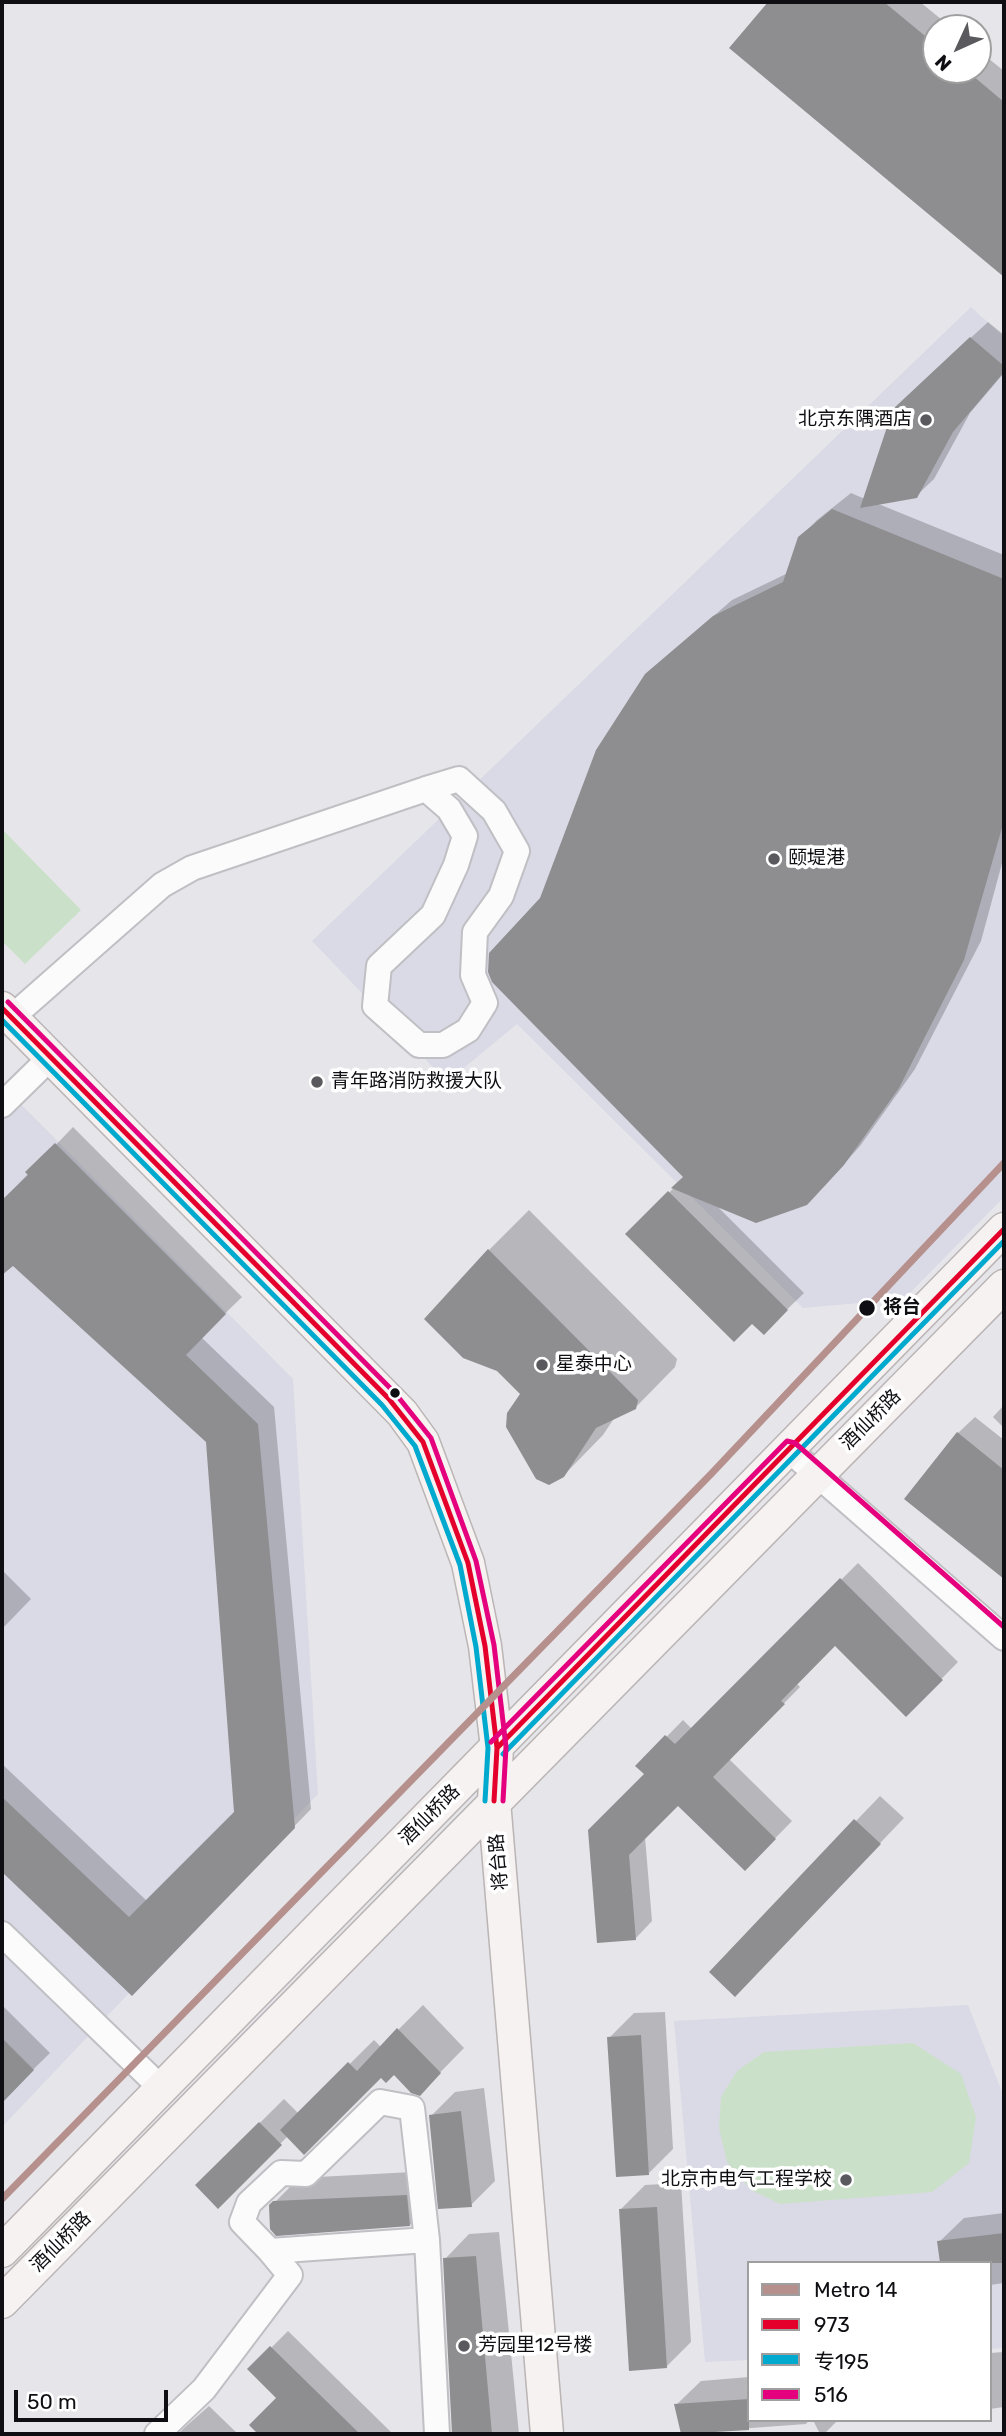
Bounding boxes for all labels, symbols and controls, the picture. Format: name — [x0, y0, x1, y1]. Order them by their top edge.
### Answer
north arrow — [922, 14, 992, 84]
text: N — [930, 50, 956, 76]
place label: 北京东隅酒店 — [798, 409, 912, 431]
marker: 北京东隅酒店 — [918, 412, 934, 428]
place label: 颐堤港 — [788, 848, 845, 870]
marker: 颐堤港 — [766, 851, 782, 867]
place label: 青年路消防救援大队 — [331, 1071, 502, 1093]
marker: 青年路消防救援大队 — [309, 1074, 325, 1090]
place label: 将台 — [883, 1297, 921, 1319]
marker: 将台 — [857, 1298, 877, 1318]
place label: 星泰中心 — [556, 1354, 632, 1376]
marker: 星泰中心 — [534, 1357, 550, 1373]
street label: 酒仙桥路 — [836, 1385, 906, 1455]
unlabelled marker — [388, 1386, 402, 1400]
street label: 酒仙桥路 — [395, 1780, 465, 1850]
street label: 将台路 — [485, 1833, 513, 1891]
place label: 北京市电气工程学校 — [661, 2169, 832, 2191]
marker: 北京市电气工程学校 — [838, 2172, 854, 2188]
street label: 酒仙桥路 — [26, 2207, 96, 2277]
legend — [747, 2261, 992, 2422]
text: Metro 14 — [814, 2277, 898, 2302]
text: 973 — [814, 2312, 850, 2337]
place label: 芳园里12号楼 — [478, 2335, 592, 2357]
marker: 芳园里12号楼 — [456, 2338, 472, 2354]
text: 专195 — [814, 2349, 869, 2374]
scale bar — [18, 2376, 172, 2420]
text: 516 — [814, 2382, 848, 2407]
text: 50 m — [27, 2389, 77, 2414]

